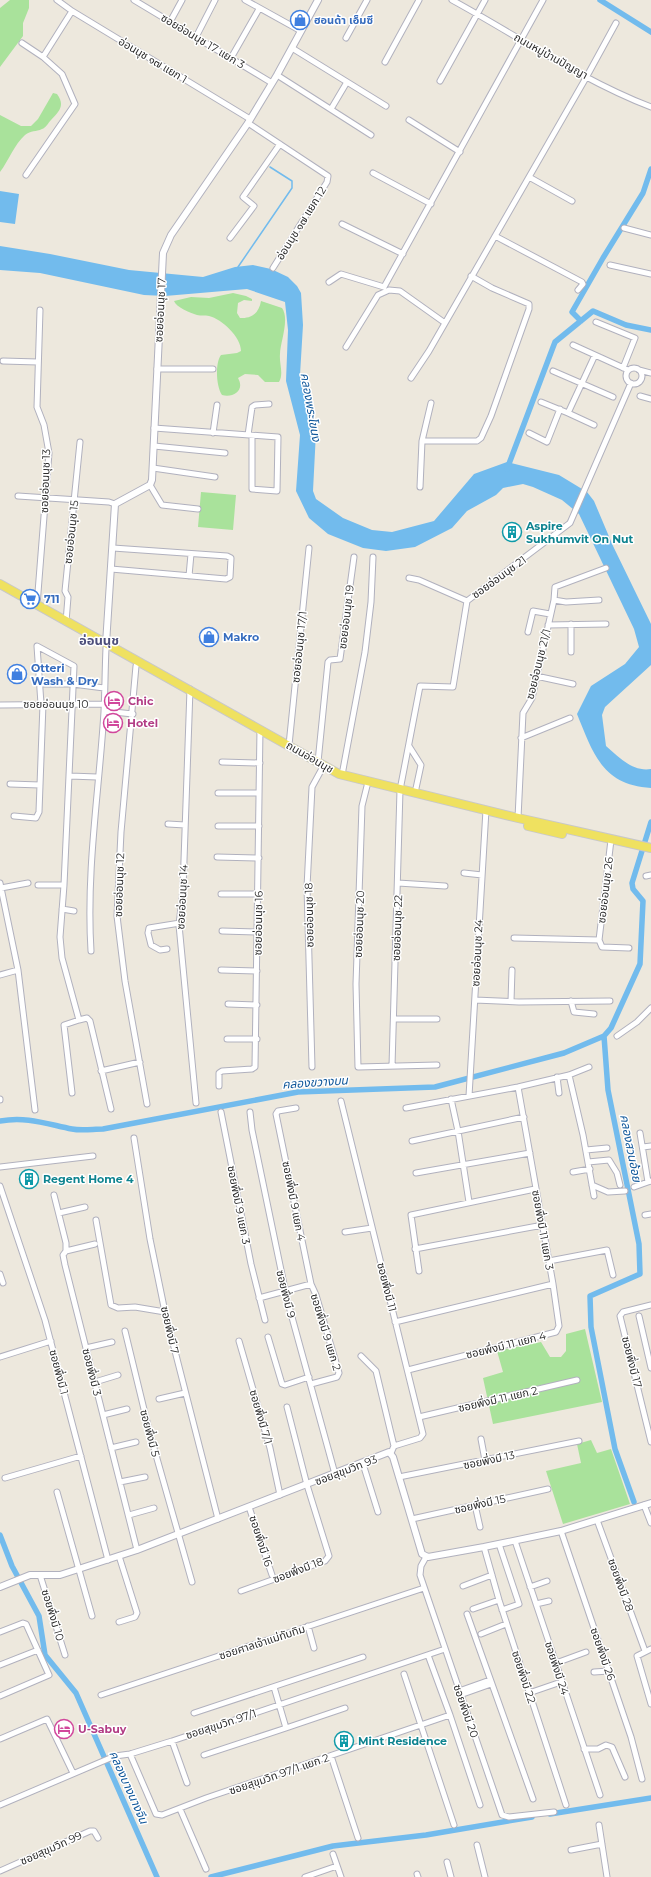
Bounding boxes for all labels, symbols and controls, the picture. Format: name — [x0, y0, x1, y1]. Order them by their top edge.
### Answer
shop icon: ฮอนด้า เอ็มซี — [289, 9, 311, 31]
street label: ซอยอ่อนนุช 17 แยก 3 — [158, 10, 248, 72]
place label: ฮอนด้า เอ็มซี — [314, 13, 373, 27]
street label: ถนนหมู่บ้านปัญญา — [512, 30, 590, 82]
street label: อ่อนนุช ๑๗ แยก 1 — [116, 34, 190, 86]
street label: อ่อนนุช ๑๗ แยก 12 — [273, 184, 329, 262]
street label: ซอยอ่อนนุช 17 — [151, 277, 169, 343]
water label: คลองพระโขนง — [298, 371, 325, 443]
street label: ซอยอ่อนนุช 13 — [37, 449, 53, 513]
street label: ซอยอ่อนนุช 15 — [61, 499, 81, 565]
place label: Aspire Sukhumvit On Nut — [525, 519, 634, 546]
building icon: Aspire Sukhumvit On Nut — [501, 521, 523, 543]
street label: ซอยอ่อนนุช 21 — [469, 552, 529, 602]
street label: ซอยอ่อนนุช 19 — [335, 584, 357, 650]
supermarket icon: 711 — [19, 588, 41, 610]
place label: 711 — [44, 592, 60, 606]
street label: ซอยอ่อนนุช 17/1 — [288, 610, 310, 684]
shop icon: Makro — [198, 626, 220, 648]
street label: ซอยอ่อนนุช 21/1 — [522, 627, 554, 701]
place label: Makro — [223, 630, 259, 644]
district label: อ่อนนุช — [79, 632, 119, 648]
place label: Otteri Wash & Dry — [31, 661, 98, 688]
shop icon: Otteri Wash & Dry — [6, 663, 28, 685]
hotel icon: Chic — [103, 690, 125, 712]
place label: Chic — [128, 694, 154, 708]
street label: ซอยอ่อนนุช 10 — [23, 697, 89, 711]
hotel icon: Hotel — [102, 712, 124, 734]
place label: Hotel — [127, 716, 158, 730]
street label: ถนนอ่อนนุช — [284, 738, 336, 776]
street label: ซอยอ่อนนุช 12 — [111, 853, 127, 917]
street label: ซอยอ่อนนุช 26 — [594, 856, 616, 924]
street label: ซอยอ่อนนุช 14 — [173, 863, 191, 930]
street label: ซอยอ่อนนุช 18 — [301, 882, 317, 948]
street label: ซอยอ่อนนุช 16 — [250, 890, 266, 955]
street label: ซอยอ่อนนุช 20 — [351, 890, 367, 958]
street label: ซอยอ่อนนุช 22 — [389, 895, 405, 961]
street label: ซอยอ่อนนุช 24 — [468, 918, 486, 987]
water label: คลองขวางบน — [282, 1072, 349, 1092]
water label: คลองสวนอ้อย — [617, 1113, 645, 1184]
street label: ซอยพึ่งมี 9 แยก 4 — [279, 1160, 310, 1243]
street label: ซอยพึ่งมี 9 แยก 3 — [225, 1164, 254, 1246]
building icon: Regent Home 4 — [18, 1168, 40, 1190]
place label: Regent Home 4 — [43, 1172, 134, 1186]
street label: ซอยพึ่งมี 11 แยก 3 — [529, 1189, 558, 1271]
street label: ซอยพึ่งมี 11 — [374, 1261, 401, 1313]
street label: ซอยพึ่งมี 9 — [273, 1268, 300, 1320]
street label: ซอยพึ่งมี 9 แยก 2 — [308, 1291, 345, 1372]
street label: ซอยพึ่งมี 7 — [158, 1305, 183, 1355]
street label: ซอยพึ่งมี 11 แยก 4 — [464, 1327, 548, 1362]
street label: ซอยพึ่งมี 17 — [619, 1335, 646, 1389]
street label: ซอยพึ่งมี 3 — [79, 1347, 106, 1397]
street label: ซอยพึ่งมี 1 — [46, 1348, 73, 1396]
street label: ซอยพึ่งมี 11 แยก 2 — [457, 1382, 539, 1415]
street label: ซอยพึ่งมี 7/1 — [247, 1388, 276, 1446]
street label: ซอยพึ่งมี 5 — [137, 1408, 164, 1458]
street label: ซอยพึ่งมี 13 — [462, 1447, 516, 1472]
street label: ซอยสุขุมวิท 93 — [313, 1452, 379, 1488]
street label: ซอยพึ่งมี 15 — [453, 1490, 507, 1517]
street label: ซอยพึ่งมี 16 — [246, 1513, 277, 1569]
street label: ซอยพึ่งมี 18 — [270, 1553, 325, 1586]
street label: ซอยพึ่งมี 28 — [605, 1556, 638, 1613]
street label: ซอยพึ่งมี 10 — [38, 1587, 68, 1643]
street label: ซอยศาลเจ้าแม่ทับทิม — [217, 1621, 307, 1663]
street label: ซอยพึ่งมี 26 — [587, 1625, 620, 1683]
street label: ซอยพึ่งมี 24 — [542, 1639, 573, 1697]
street label: ซอยพึ่งมี 22 — [509, 1649, 540, 1705]
street label: ซอยพึ่งมี 20 — [450, 1682, 483, 1740]
street label: ซอยสุขุมวิท 97/1 — [184, 1706, 258, 1742]
hotel icon: U-Sabuy — [53, 1718, 75, 1740]
place label: U-Sabuy — [78, 1722, 127, 1736]
building icon: Mint Residence — [333, 1730, 355, 1752]
place label: Mint Residence — [358, 1734, 447, 1748]
water label: คลองบางนางจีน — [106, 1748, 152, 1827]
street label: ซอยสุขุมวิท 97/1 แยก 2 — [227, 1750, 331, 1798]
street label: ซอยสุขุมวิท 99 — [18, 1828, 84, 1868]

